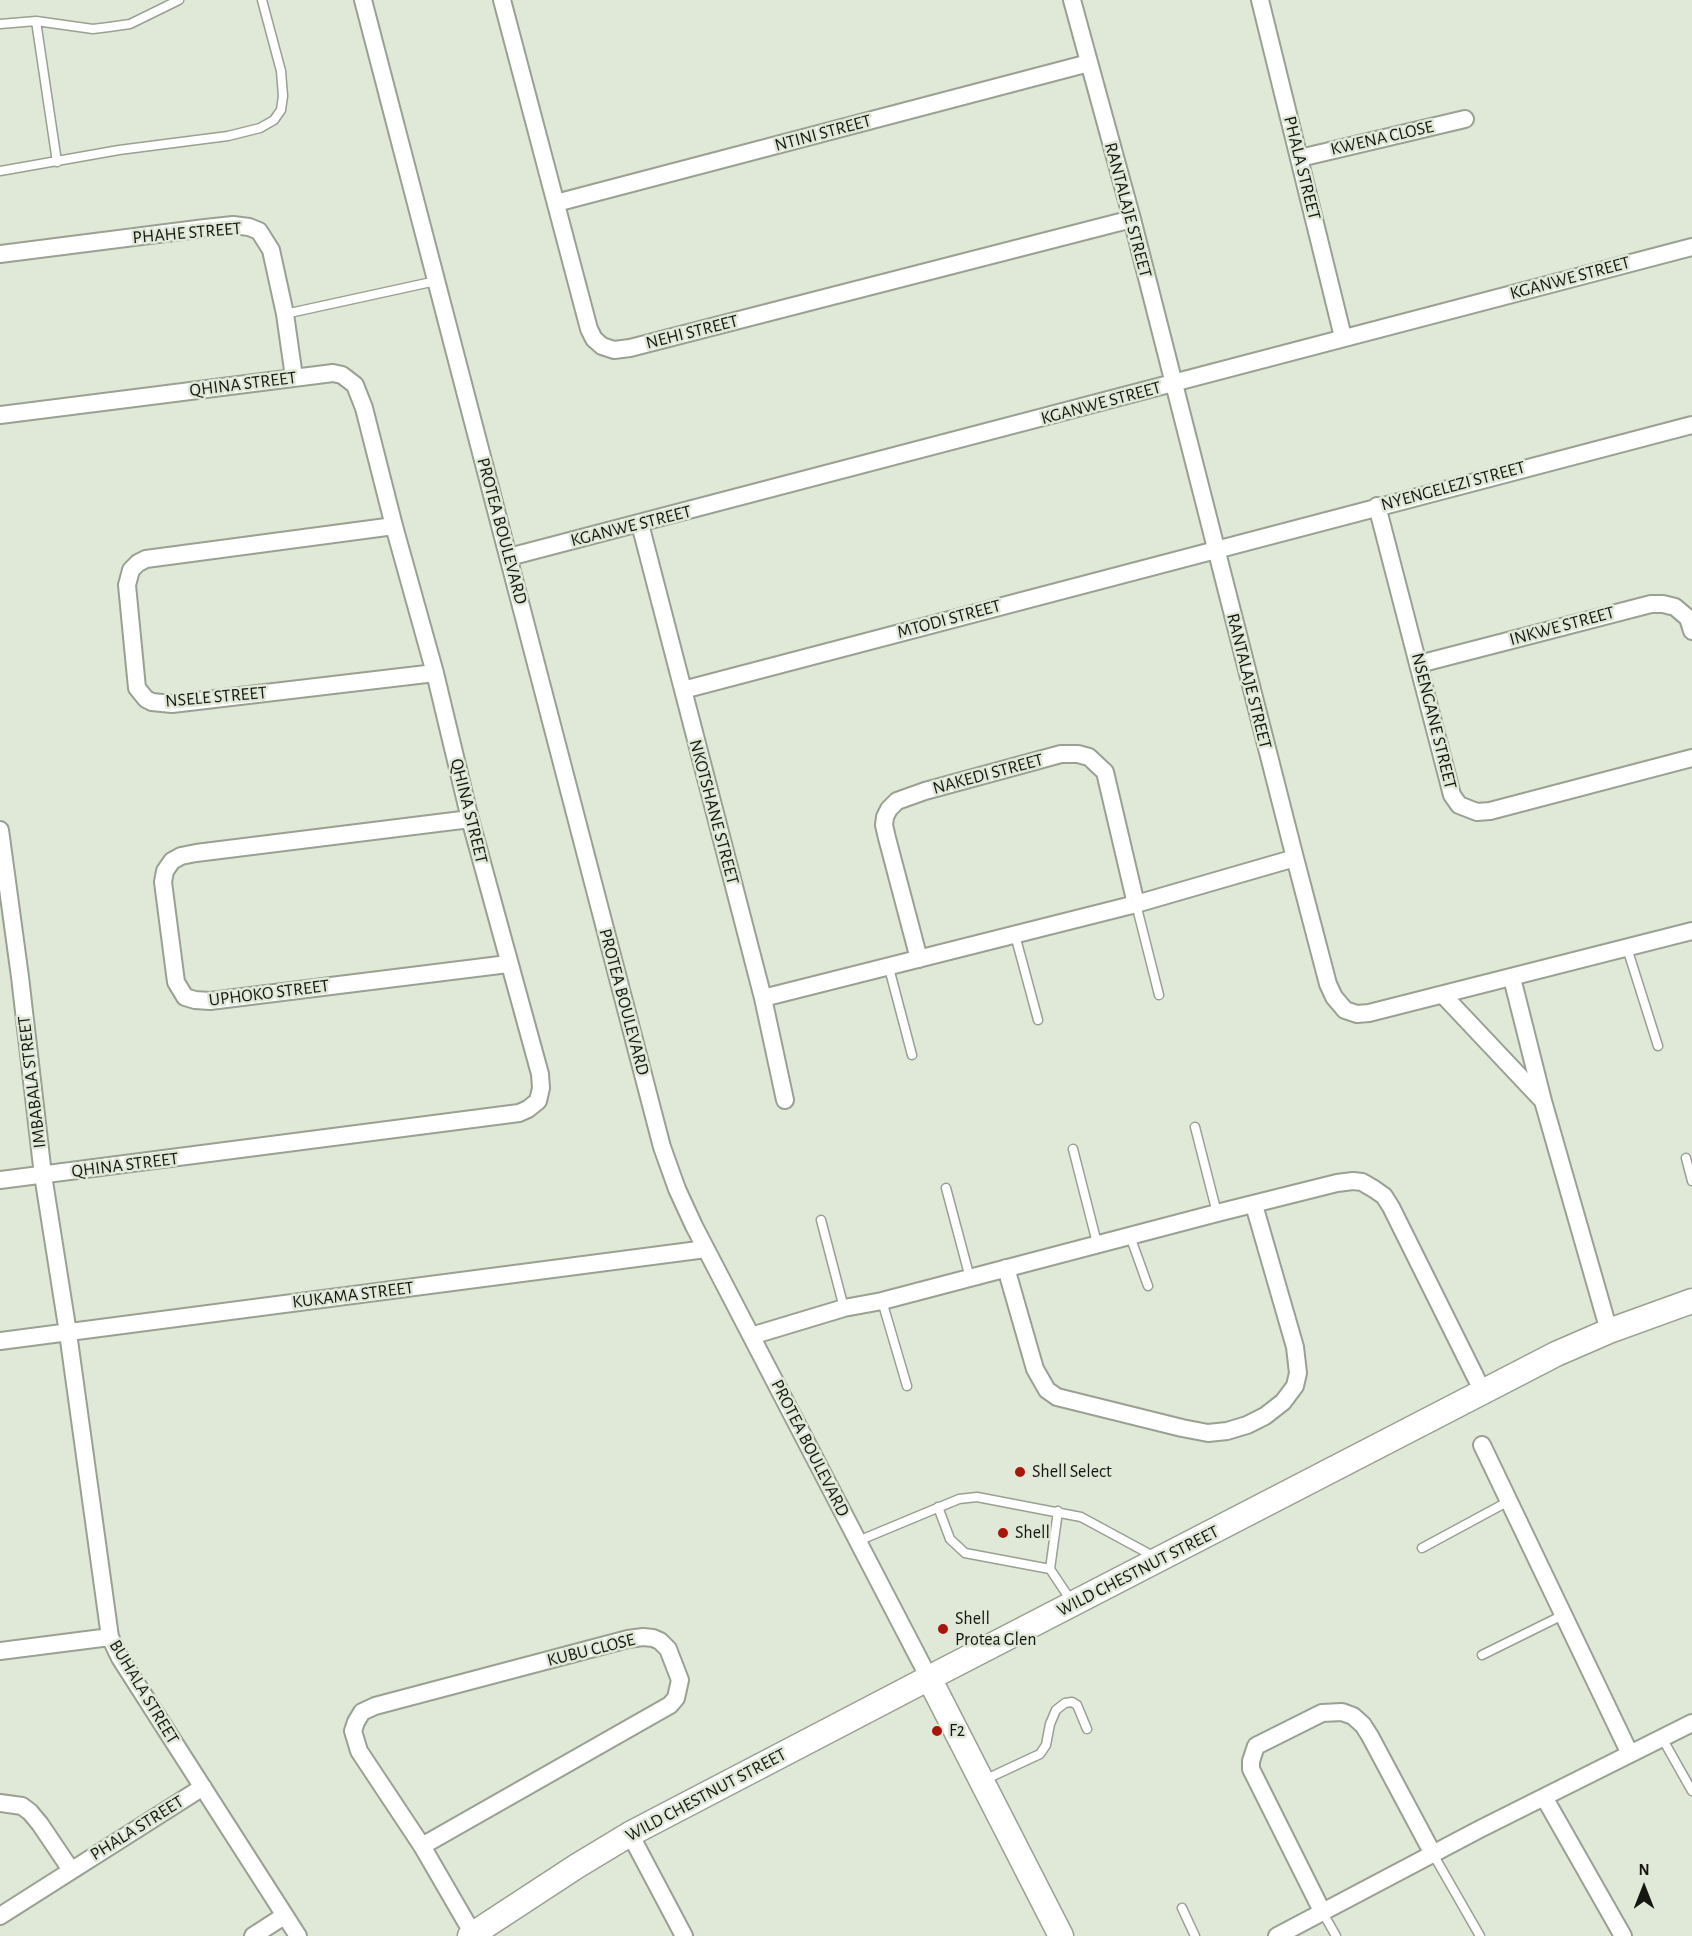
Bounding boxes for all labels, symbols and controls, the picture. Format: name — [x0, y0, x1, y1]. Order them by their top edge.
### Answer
street label: NTINI STREET — [772, 110, 874, 156]
street label: PHALA STREET — [1279, 114, 1325, 222]
street label: KWENA CLOSE — [1328, 116, 1436, 160]
street label: RANTALAJE STREET — [1100, 140, 1156, 280]
street label: PHAHE STREET — [132, 217, 242, 249]
street label: KGANWE STREET — [1508, 252, 1632, 304]
street label: NEHI STREET — [644, 310, 740, 354]
street label: QHINA STREET — [188, 367, 298, 401]
street label: KGANWE STREET — [1039, 377, 1163, 429]
street label: PROTEA BOULEVARD — [472, 455, 532, 607]
street label: NYENGELEZI STREET — [1378, 456, 1528, 516]
street label: KGANWE STREET — [568, 501, 694, 551]
street label: MTODI STREET — [895, 595, 1003, 643]
street label: INKWE STREET — [1507, 602, 1617, 650]
street label: RANTALAJE STREET — [1222, 611, 1276, 751]
street label: NSENGANE STREET — [1407, 651, 1461, 791]
street label: NSELE STREET — [164, 682, 268, 712]
street label: NKOTSHANE STREET — [684, 737, 744, 887]
street label: NAKEDI STREET — [930, 749, 1046, 799]
street label: QHINA STREET — [446, 756, 492, 866]
street label: PROTEA BOULEVARD — [594, 926, 654, 1078]
street label: UPHOKO STREET — [208, 975, 330, 1011]
street label: IMBABALA STREET — [13, 1015, 51, 1149]
street label: QHINA STREET — [70, 1148, 180, 1182]
street label: KUKAMA STREET — [291, 1277, 415, 1313]
street label: PROTEA BOULEVARD — [766, 1376, 854, 1520]
place label: Shell Select — [1032, 1461, 1112, 1483]
marker: Shell Select — [1013, 1465, 1027, 1479]
street label: WILD CHESTNUT STREET — [1053, 1521, 1223, 1621]
place label: Shell — [1015, 1522, 1050, 1544]
marker: Shell — [996, 1526, 1010, 1540]
place label: Shell Protea Glen — [955, 1608, 1036, 1650]
marker: Shell Protea Glen — [936, 1622, 950, 1636]
street label: KUBU CLOSE — [545, 1629, 637, 1671]
street label: BUHALA STREET — [104, 1636, 184, 1748]
place label: F2 — [949, 1720, 965, 1742]
marker: F2 — [930, 1724, 944, 1738]
street label: WILD CHESTNUT STREET — [622, 1743, 790, 1847]
street label: PHALA STREET — [86, 1791, 188, 1865]
north arrow — [1614, 1858, 1674, 1918]
text: N — [1638, 1862, 1650, 1878]

